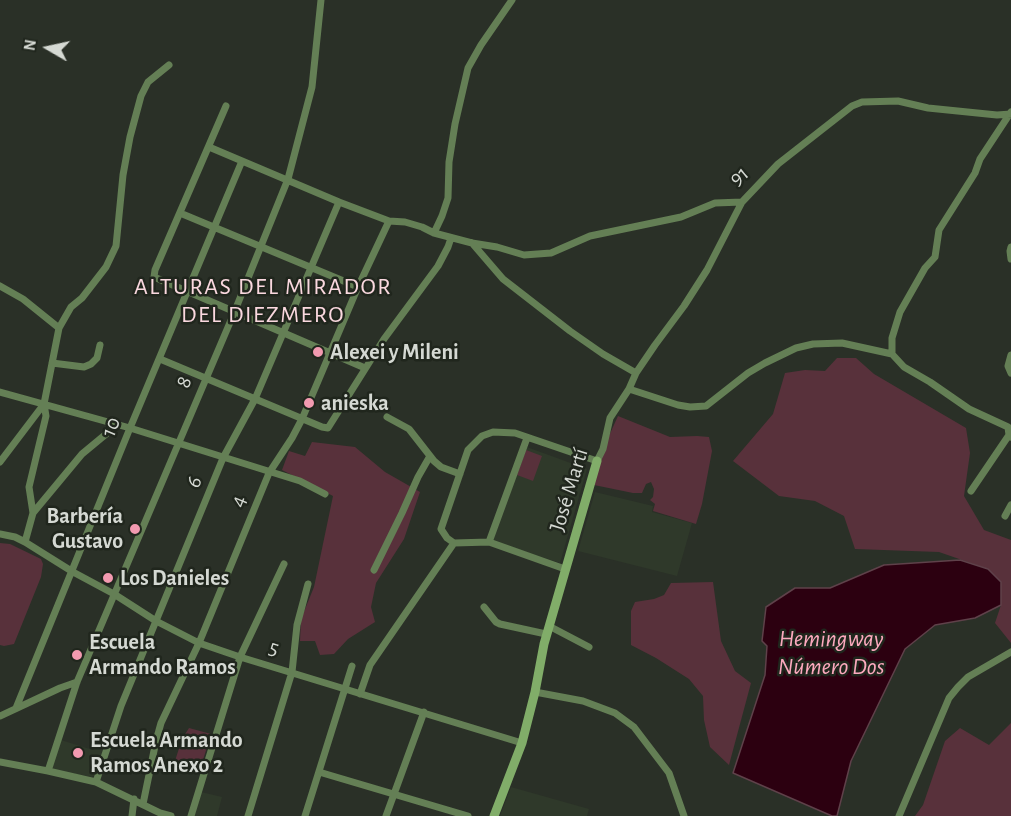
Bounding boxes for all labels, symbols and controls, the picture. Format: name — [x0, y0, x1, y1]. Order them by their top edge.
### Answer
north arrow — [18, 18, 78, 78]
text: N — [21, 38, 39, 52]
street label: 91 — [724, 160, 754, 192]
district label: ALTURAS DEL MIRADOR DEL DIEZMERO — [134, 273, 392, 329]
place label: Alexei y Mileni — [330, 339, 459, 365]
marker: Alexei y Mileni — [311, 345, 325, 359]
street label: 8 — [170, 372, 198, 392]
place label: anieska — [321, 390, 389, 416]
marker: anieska — [302, 396, 316, 410]
street label: 10 — [95, 413, 127, 441]
street label: José Martí — [544, 445, 594, 535]
street label: 6 — [180, 472, 208, 492]
street label: 4 — [224, 491, 252, 511]
place label: Barbería Gustavo — [46, 503, 123, 554]
marker: Barbería Gustavo — [128, 522, 142, 536]
place label: Los Danieles — [120, 565, 229, 591]
marker: Los Danieles — [101, 571, 115, 585]
water label: Hemingway Número Dos — [778, 625, 884, 681]
place label: Escuela Armando Ramos — [89, 629, 236, 680]
street label: 5 — [266, 634, 282, 662]
marker: Escuela Armando Ramos — [70, 648, 84, 662]
place label: Escuela Armando Ramos Anexo 2 — [90, 727, 243, 778]
marker: Escuela Armando Ramos Anexo 2 — [71, 746, 85, 760]

